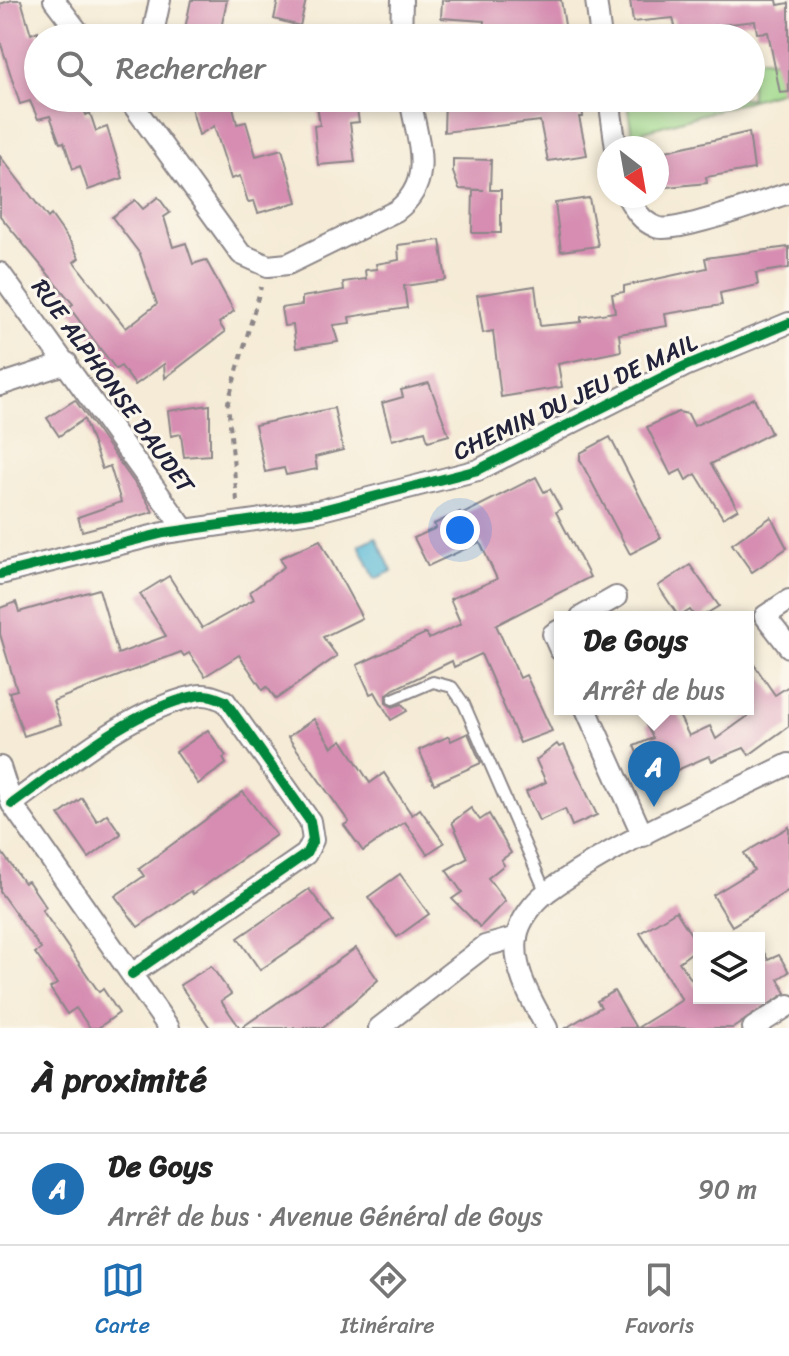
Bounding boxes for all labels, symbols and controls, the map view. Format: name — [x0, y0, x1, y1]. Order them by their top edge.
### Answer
search box — [24, 24, 765, 112]
text: Rechercher — [116, 41, 266, 95]
icon: search — [52, 46, 96, 90]
north arrow — [597, 136, 669, 208]
street label: RUE ALPHONSE DAUDET — [20, 269, 207, 504]
street label: CHEMIN DU JEU DE MAIL — [446, 322, 704, 472]
your location — [440, 510, 480, 550]
popup — [554, 611, 754, 715]
text: De Goys — [583, 613, 688, 667]
text: Arrêt de bus — [583, 667, 725, 713]
pin: A — [628, 741, 680, 807]
map controls — [693, 932, 765, 1004]
button: layers — [693, 932, 765, 1004]
text: À proximité — [32, 1050, 207, 1110]
text: De Goys — [108, 1139, 212, 1193]
text: A — [49, 1166, 67, 1212]
text: 90 m — [698, 1166, 757, 1212]
text: Arrêt de bus · Avenue Général de Goys — [108, 1193, 543, 1239]
tab: Carte — [95, 1258, 150, 1345]
tab: Itinéraire — [341, 1258, 435, 1345]
tab: Favoris — [625, 1258, 694, 1345]

